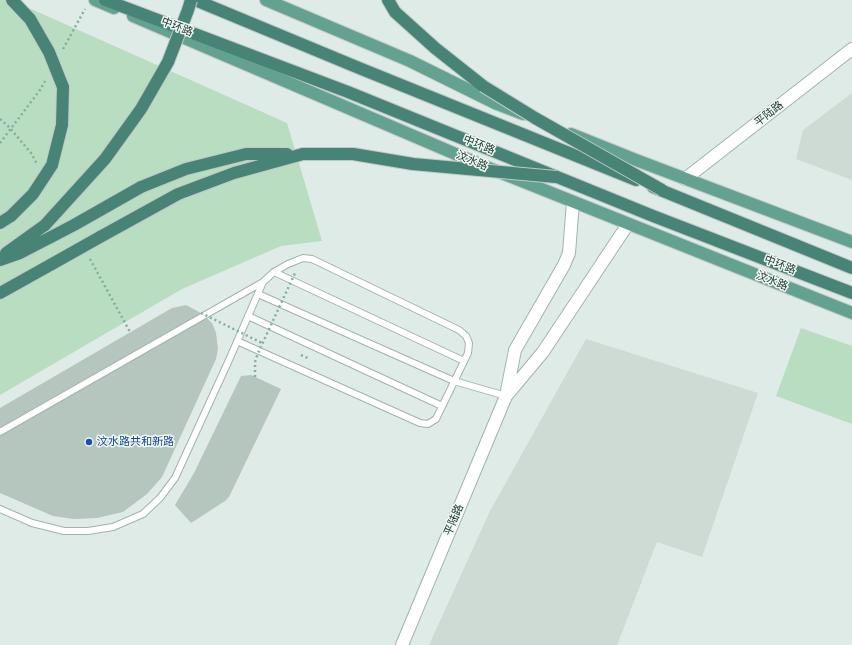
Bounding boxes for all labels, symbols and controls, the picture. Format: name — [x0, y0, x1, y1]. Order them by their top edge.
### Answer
street label: 中环路 — [159, 15, 195, 39]
street label: 平陆路 — [752, 99, 786, 129]
street label: 中环路 — [461, 133, 497, 157]
street label: 汶水路 — [454, 148, 490, 174]
street label: 中环路 — [762, 253, 798, 277]
street label: 汶水路 — [754, 269, 790, 293]
place label: 汶水路共和新路 — [97, 435, 174, 449]
marker: 汶水路共和新路 — [84, 437, 94, 447]
street label: 平陆路 — [441, 502, 467, 538]

